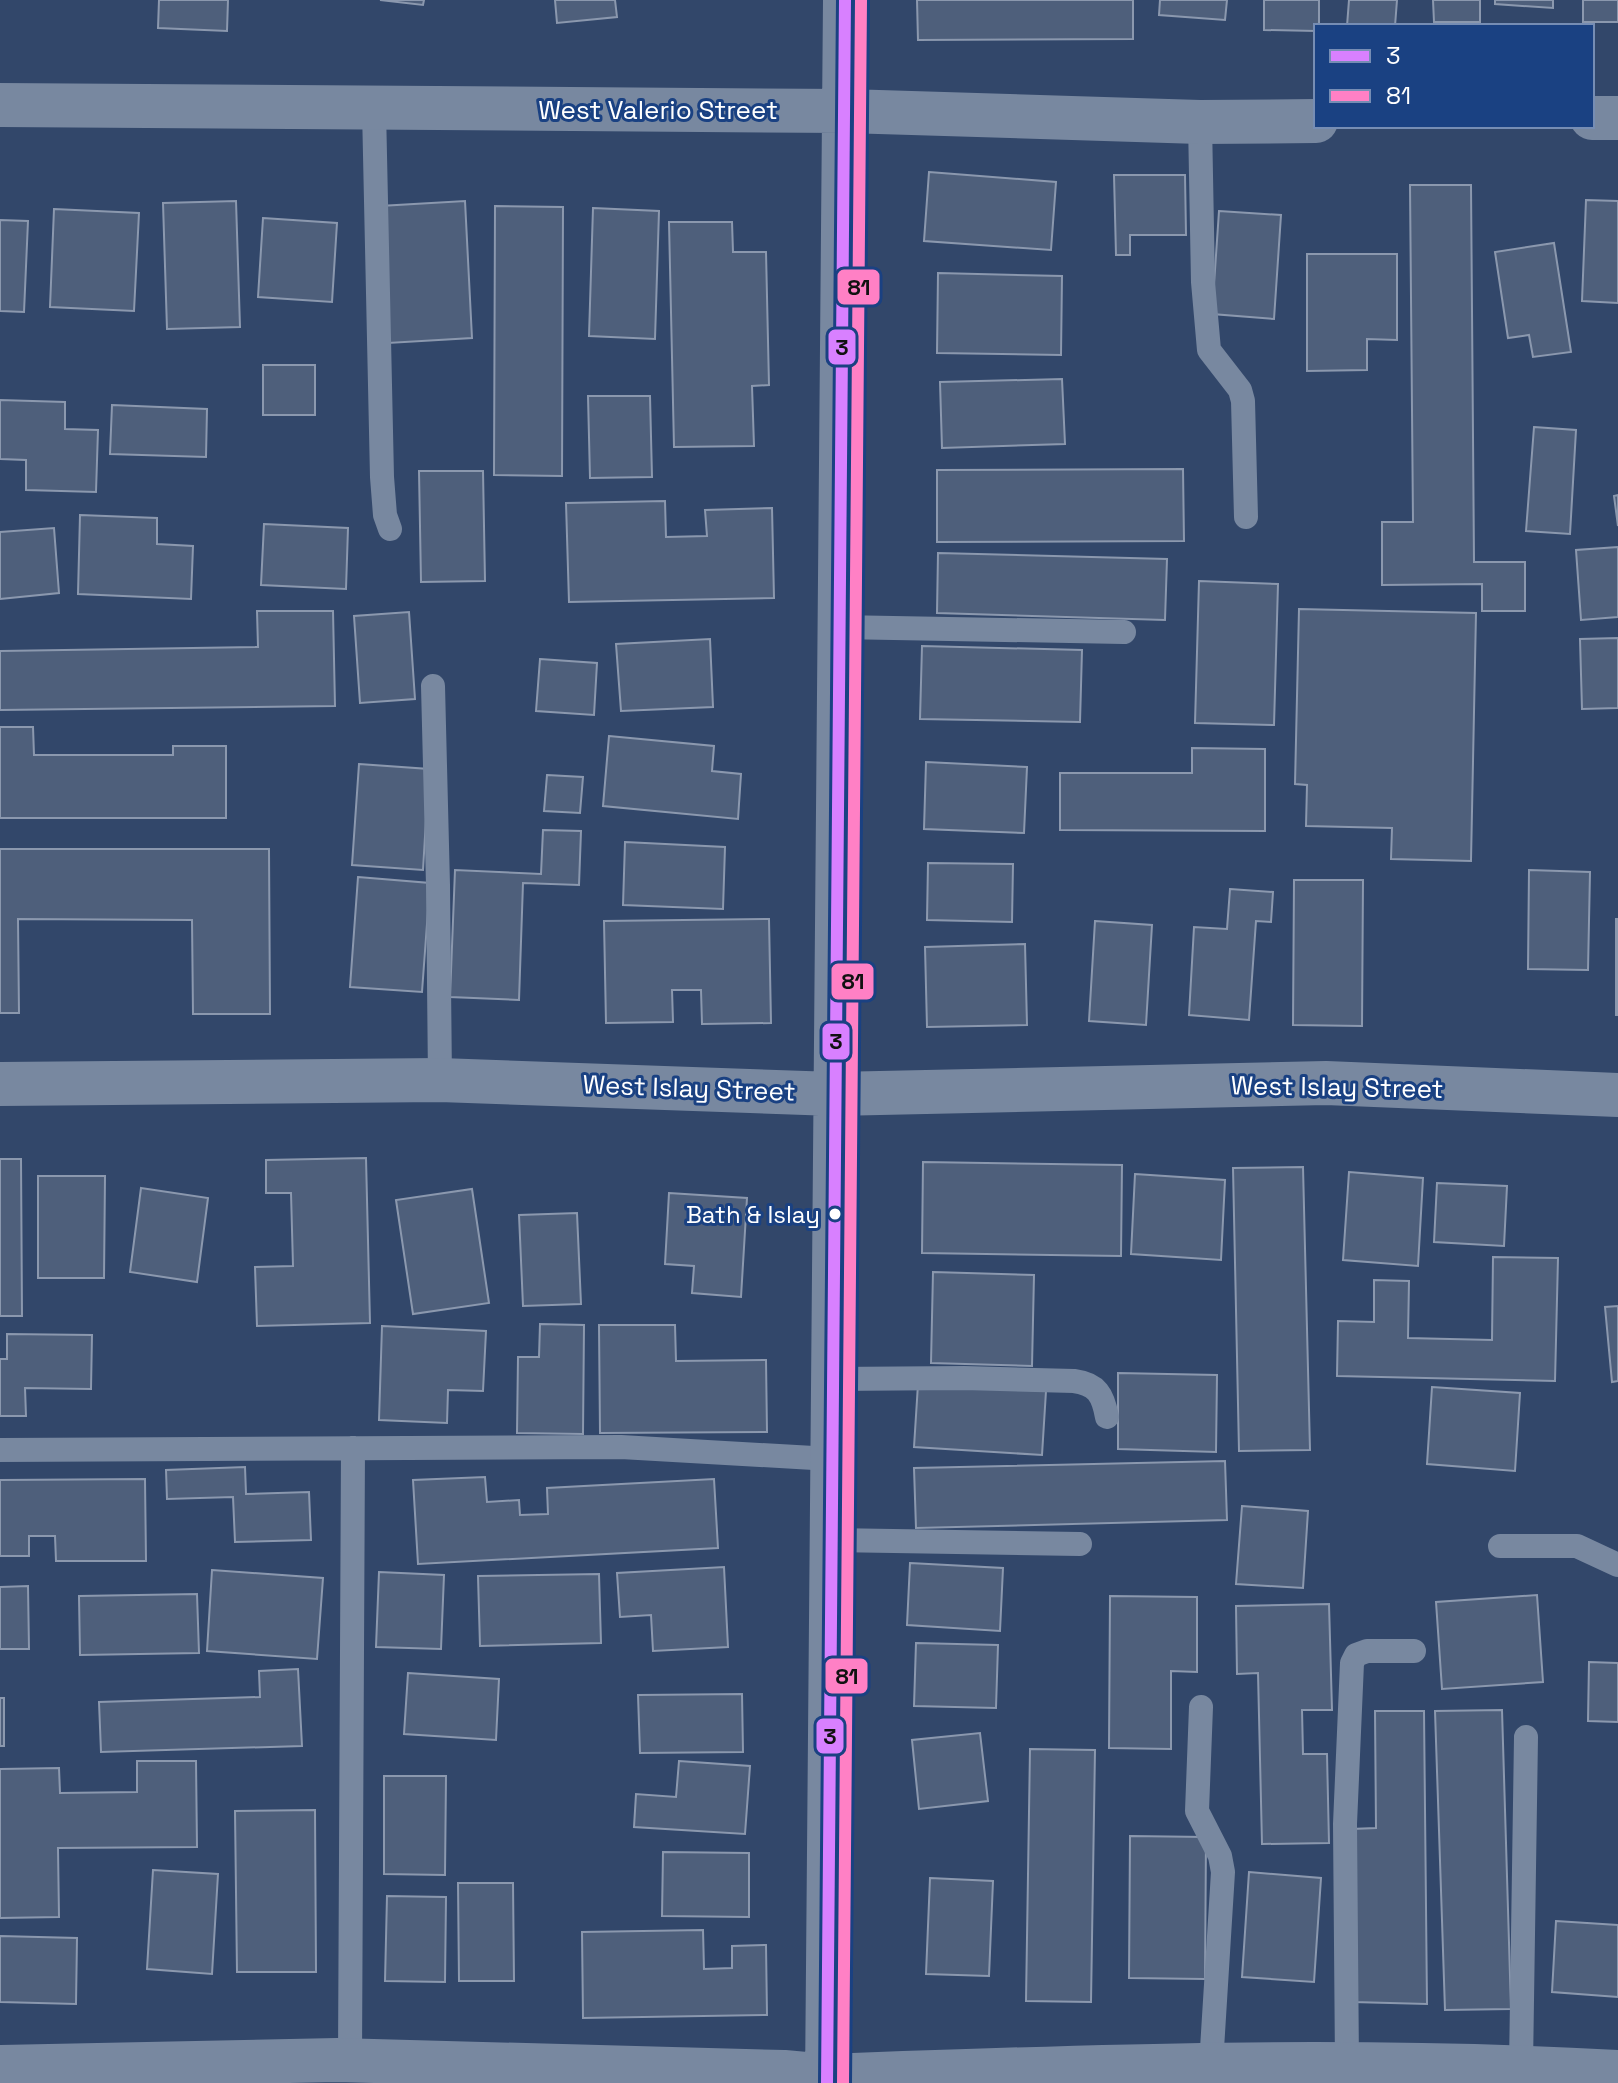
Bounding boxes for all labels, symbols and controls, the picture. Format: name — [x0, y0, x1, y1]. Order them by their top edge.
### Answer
legend — [1314, 24, 1594, 128]
text: 3 — [1386, 40, 1401, 71]
text: 81 — [1386, 80, 1411, 111]
street label: West Valerio Street — [538, 93, 778, 127]
line badge: 81 — [836, 268, 881, 306]
text: 81 — [847, 273, 871, 301]
line badge: 3 — [827, 328, 857, 366]
text: 3 — [835, 333, 849, 361]
line badge: 81 — [830, 962, 875, 1001]
text: 81 — [841, 967, 865, 995]
line badge: 3 — [821, 1022, 851, 1061]
text: 3 — [829, 1027, 843, 1055]
street label: West Islay Street — [582, 1067, 796, 1109]
street label: West Islay Street — [1230, 1068, 1444, 1106]
place label: Bath & Islay — [686, 1199, 820, 1230]
marker: Bath & Islay — [827, 1206, 843, 1222]
line badge: 81 — [824, 1657, 869, 1695]
text: 81 — [835, 1662, 859, 1690]
line badge: 3 — [815, 1717, 845, 1755]
text: 3 — [823, 1722, 837, 1750]

